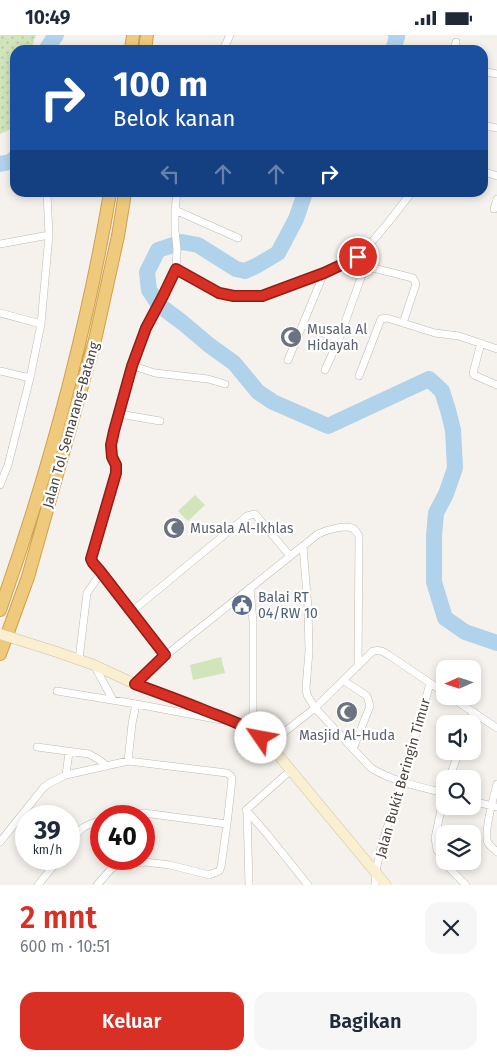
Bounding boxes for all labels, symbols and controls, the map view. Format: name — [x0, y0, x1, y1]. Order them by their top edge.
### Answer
text: 10:49 — [25, 6, 70, 29]
text: 100 m — [113, 63, 208, 105]
icon: right — [30, 65, 95, 130]
text: Belok kanan — [113, 105, 235, 132]
icon: left — [156, 160, 184, 188]
icon: ahead — [209, 160, 237, 188]
icon: ahead — [262, 160, 290, 188]
icon: right — [315, 160, 343, 188]
pin — [337, 236, 379, 278]
icon: arrive — [344, 243, 372, 271]
place label: Musala Al Hidayah — [307, 321, 367, 354]
mosque icon: Musala Al Hidayah — [279, 325, 303, 349]
street label: Jalan Tol Semarang–Batang — [39, 339, 103, 510]
mosque icon: Musala Al-Ikhlas — [162, 516, 186, 540]
place label: Musala Al-Ikhlas — [190, 520, 294, 537]
place label: Balai RT 04/RW 10 — [258, 589, 318, 622]
public building icon: Balai RT 04/RW 10 — [230, 593, 254, 617]
north arrow — [436, 660, 481, 705]
map controls — [436, 660, 481, 870]
street label: Jalan Bukit Beringin Timur — [372, 696, 434, 860]
mosque icon: Masjid Al-Huda — [335, 700, 359, 724]
position arrow — [234, 711, 286, 763]
button: sound — [436, 715, 481, 760]
place label: Masjid Al-Huda — [299, 727, 395, 744]
button: search — [436, 770, 481, 815]
speed limit sign: 40 — [90, 805, 155, 870]
text: 39 — [34, 816, 61, 846]
button: layers — [436, 825, 481, 870]
text: km/h — [33, 843, 62, 857]
text: 2 mnt — [20, 900, 97, 936]
button: close — [425, 902, 477, 954]
text: 600 m · 10:51 — [20, 937, 111, 956]
button: Keluar — [20, 992, 244, 1050]
button: Bagikan — [254, 992, 477, 1050]

